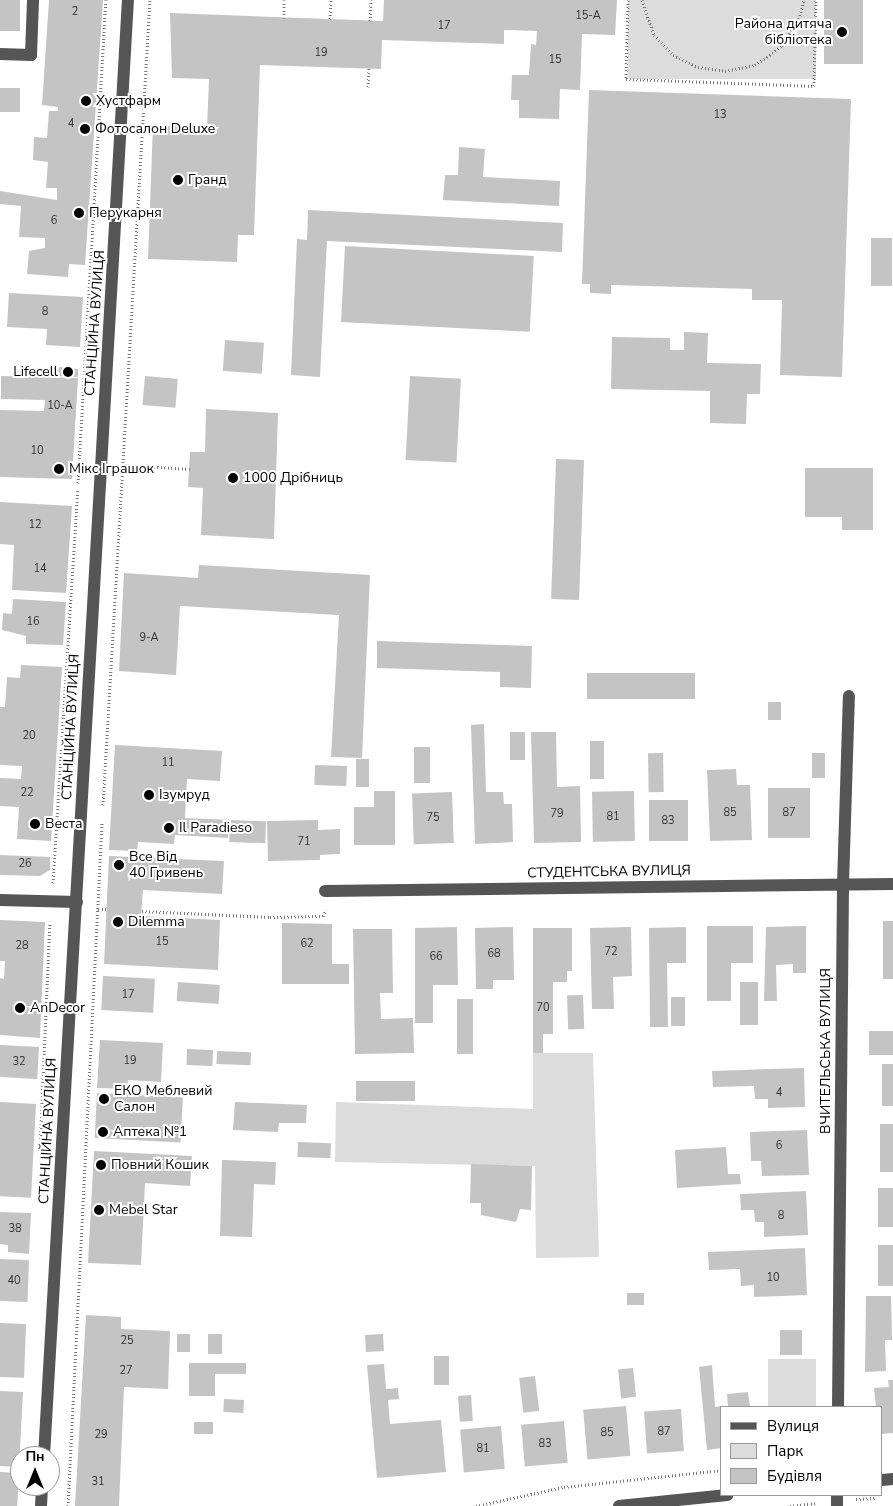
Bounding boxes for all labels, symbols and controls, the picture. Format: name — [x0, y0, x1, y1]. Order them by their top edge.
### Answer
house number: 2 — [72, 5, 78, 19]
house number: 15-А — [575, 9, 601, 23]
place label: Района дитяча бібліотека — [735, 16, 832, 48]
house number: 17 — [437, 19, 451, 33]
marker: Района дитяча бібліотека — [836, 26, 848, 38]
house number: 19 — [314, 46, 328, 60]
house number: 15 — [548, 53, 562, 67]
place label: Хустфарм — [96, 93, 161, 109]
marker: Хустфарм — [80, 95, 92, 107]
house number: 13 — [713, 108, 727, 122]
house number: 4 — [68, 117, 74, 131]
place label: Фотосалон Deluxe — [95, 121, 215, 137]
marker: Фотосалон Deluxe — [79, 123, 91, 135]
place label: Гранд — [188, 172, 227, 188]
marker: Гранд — [172, 174, 184, 186]
place label: Перукарня — [89, 205, 162, 221]
marker: Перукарня — [73, 207, 85, 219]
house number: 6 — [51, 214, 57, 228]
street label: СТАНЦІЙНА ВУЛИЦЯ — [82, 250, 108, 396]
house number: 8 — [42, 305, 48, 319]
place label: Lifecell — [13, 364, 58, 380]
marker: Lifecell — [62, 366, 74, 378]
house number: 10-А — [47, 399, 73, 413]
house number: 10 — [30, 444, 44, 458]
place label: Мікс Іграшок — [69, 461, 154, 477]
marker: Мікс Іграшок — [53, 463, 65, 475]
place label: 1000 Дрібниць — [243, 470, 343, 486]
marker: 1000 Дрібниць — [227, 472, 239, 484]
house number: 12 — [28, 518, 42, 532]
house number: 14 — [33, 562, 47, 576]
house number: 16 — [26, 615, 40, 629]
house number: 9-А — [139, 631, 159, 645]
street label: СТАНЦІЙНА ВУЛИЦЯ — [59, 654, 83, 800]
house number: 20 — [22, 729, 36, 743]
house number: 11 — [161, 756, 175, 770]
house number: 22 — [20, 786, 34, 800]
place label: Ізумруд — [159, 787, 210, 803]
marker: Ізумруд — [143, 789, 155, 801]
house number: 85 — [723, 806, 737, 820]
house number: 87 — [782, 806, 796, 820]
house number: 79 — [550, 807, 564, 821]
house number: 81 — [606, 810, 620, 824]
house number: 75 — [426, 811, 440, 825]
house number: 83 — [661, 814, 675, 828]
place label: Веста — [45, 816, 82, 832]
marker: Веста — [29, 818, 41, 830]
place label: Il Paradieso — [179, 820, 252, 836]
marker: Il Paradieso — [163, 822, 175, 834]
house number: 71 — [297, 835, 311, 849]
place label: Все Від 40 Гривень — [129, 849, 203, 882]
house number: 26 — [18, 857, 32, 871]
marker: Все Від 40 Гривень — [113, 859, 125, 871]
street label: СТУДЕНТСЬКА ВУЛИЦЯ — [527, 862, 691, 882]
place label: Dilemma — [128, 914, 185, 930]
marker: Dilemma — [112, 916, 124, 928]
house number: 15 — [155, 935, 169, 949]
house number: 62 — [300, 937, 314, 951]
house number: 28 — [15, 939, 29, 953]
house number: 72 — [604, 945, 618, 959]
house number: 68 — [487, 947, 501, 961]
house number: 66 — [429, 950, 443, 964]
street label: ВЧИТЕЛЬСЬКА ВУЛИЦЯ — [818, 968, 834, 1134]
house number: 17 — [121, 988, 135, 1002]
place label: AnDecor — [30, 1000, 85, 1016]
house number: 70 — [536, 1001, 550, 1015]
marker: AnDecor — [14, 1002, 26, 1014]
house number: 19 — [123, 1054, 137, 1068]
house number: 32 — [12, 1055, 26, 1069]
street label: СТАНЦІЙНА ВУЛИЦЯ — [36, 1058, 60, 1204]
place label: ЕКО Меблевий Салон — [114, 1083, 212, 1116]
house number: 4 — [776, 1086, 782, 1100]
marker: ЕКО Меблевий Салон — [98, 1093, 110, 1105]
place label: Аптека №1 — [113, 1124, 187, 1140]
marker: Аптека №1 — [97, 1126, 109, 1138]
house number: 6 — [776, 1139, 782, 1153]
place label: Повний Кошик — [111, 1157, 209, 1173]
marker: Повний Кошик — [95, 1159, 107, 1171]
place label: Mebel Star — [109, 1202, 178, 1218]
marker: Mebel Star — [93, 1204, 105, 1216]
house number: 8 — [778, 1209, 784, 1223]
house number: 38 — [8, 1222, 22, 1236]
house number: 10 — [766, 1271, 780, 1285]
house number: 40 — [7, 1274, 21, 1288]
house number: 25 — [120, 1334, 134, 1348]
house number: 27 — [119, 1364, 133, 1378]
legend — [720, 1406, 883, 1496]
text: Вулиця — [767, 1416, 819, 1436]
house number: 87 — [657, 1425, 671, 1439]
house number: 85 — [600, 1426, 614, 1440]
house number: 29 — [94, 1428, 108, 1442]
house number: 83 — [538, 1437, 552, 1451]
text: Парк — [767, 1441, 803, 1461]
house number: 81 — [476, 1442, 490, 1456]
north arrow — [10, 1446, 60, 1496]
text: Пн — [25, 1447, 45, 1466]
text: Будівля — [767, 1466, 822, 1486]
house number: 31 — [91, 1475, 105, 1489]

